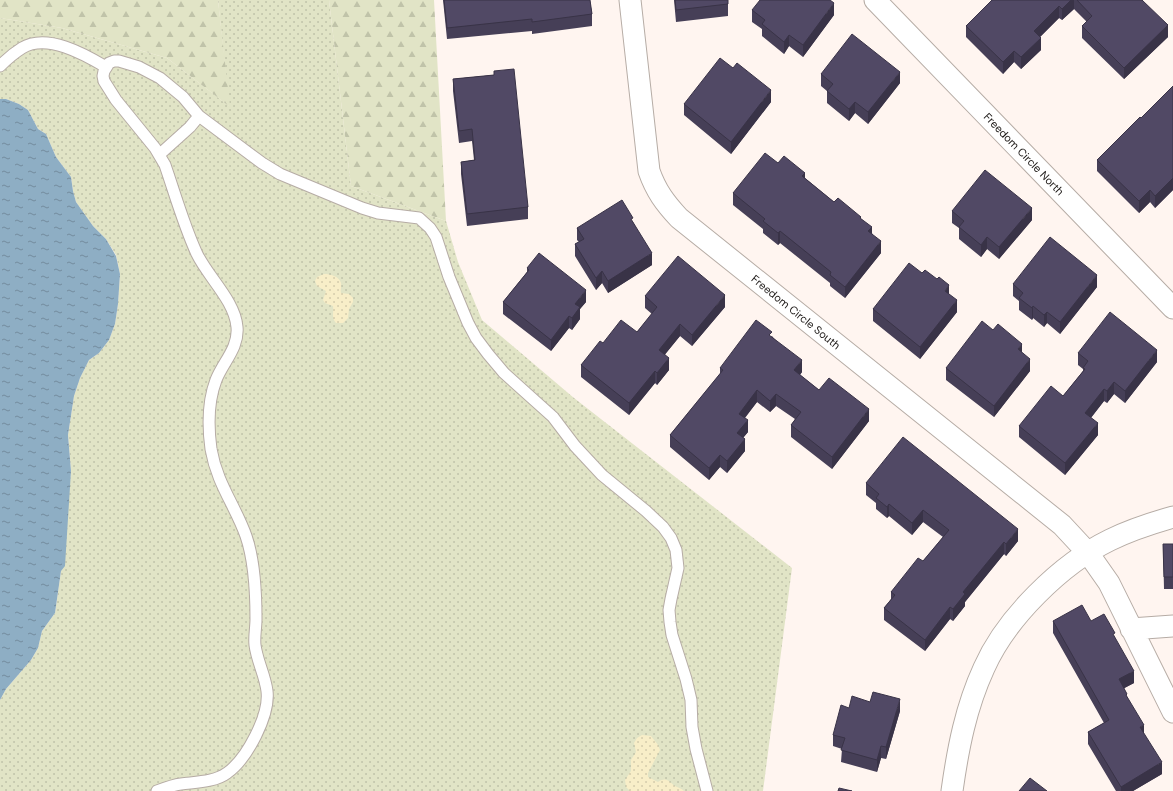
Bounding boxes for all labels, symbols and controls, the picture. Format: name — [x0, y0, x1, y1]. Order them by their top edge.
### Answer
street label: Freedom Circle North — [981, 110, 1067, 198]
street label: Freedom Circle South — [749, 272, 843, 352]

